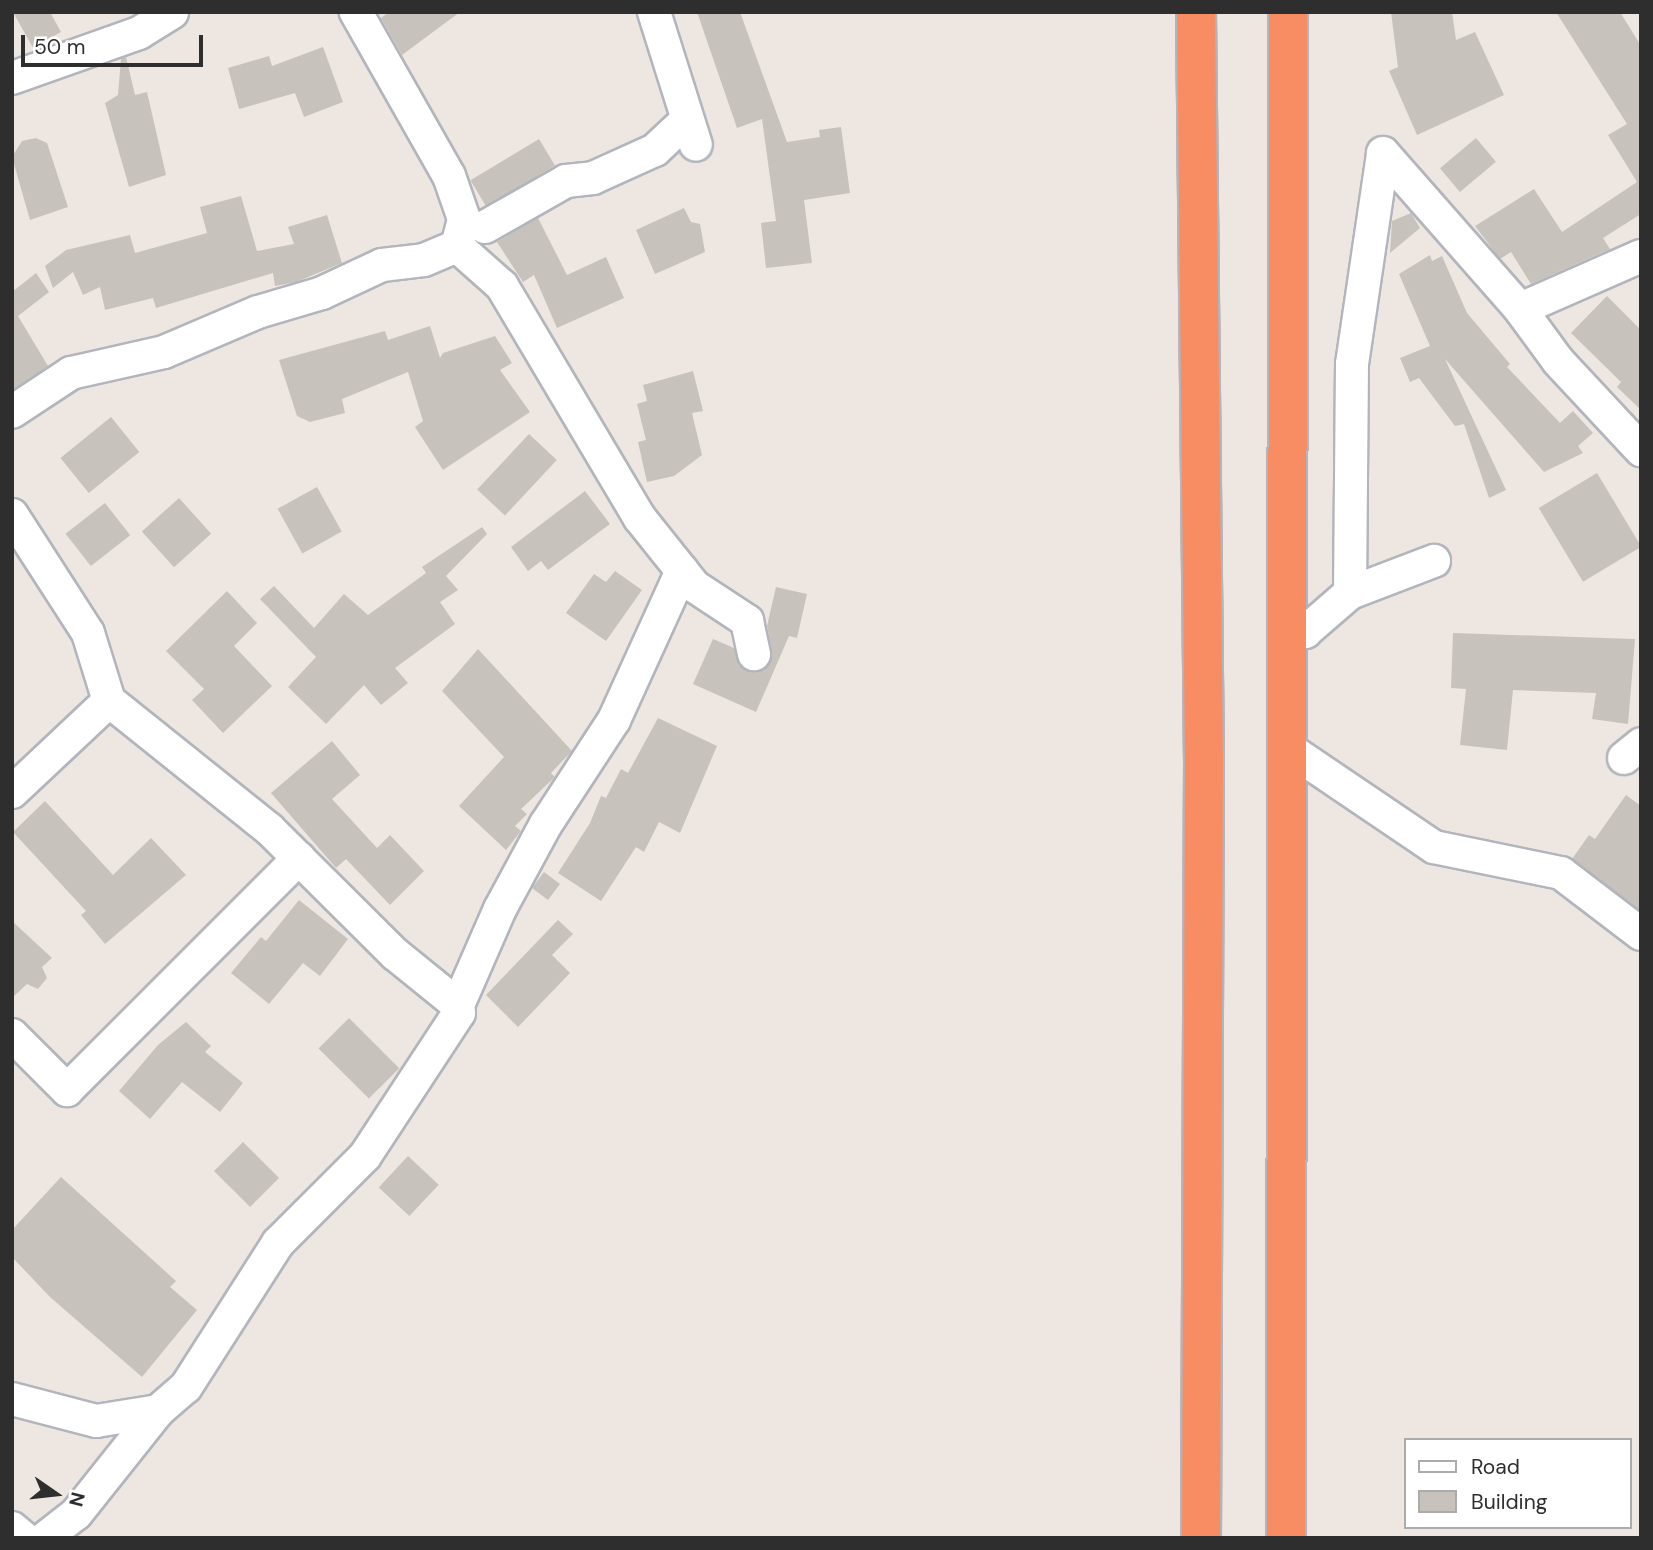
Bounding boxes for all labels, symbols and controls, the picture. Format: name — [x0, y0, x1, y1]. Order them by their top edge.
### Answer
scale bar — [24, 21, 206, 65]
text: 50 m — [34, 33, 85, 61]
legend — [1404, 1438, 1632, 1529]
text: Road — [1471, 1453, 1520, 1481]
north arrow — [21, 1459, 91, 1529]
text: Building — [1471, 1488, 1547, 1516]
text: N — [63, 1489, 91, 1509]

